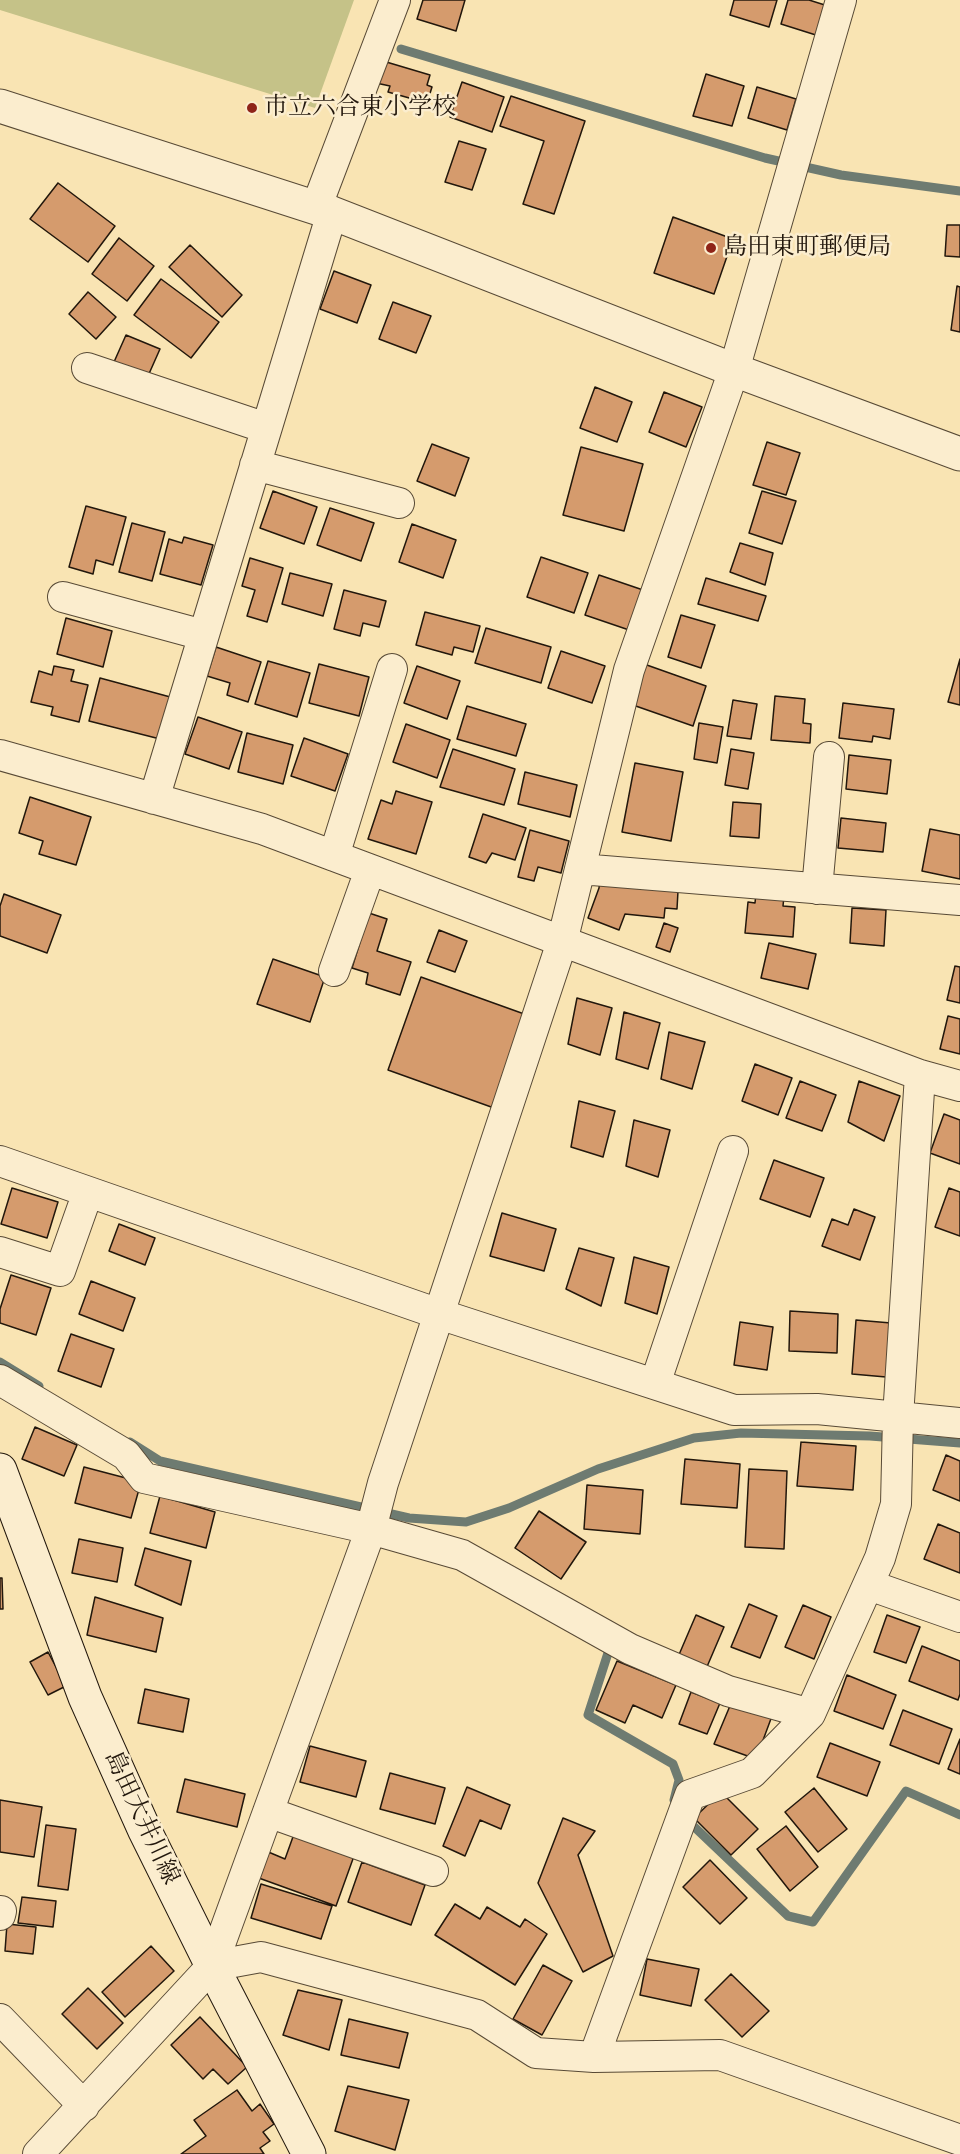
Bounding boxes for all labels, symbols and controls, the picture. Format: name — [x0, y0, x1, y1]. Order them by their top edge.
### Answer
place label: 市立六合東小学校 — [264, 94, 456, 122]
marker: 市立六合東小学校 — [245, 101, 259, 115]
place label: 島田東町郵便局 — [723, 234, 891, 262]
marker: 島田東町郵便局 — [704, 241, 718, 255]
street label: 島田大井川線 — [98, 1747, 184, 1889]

